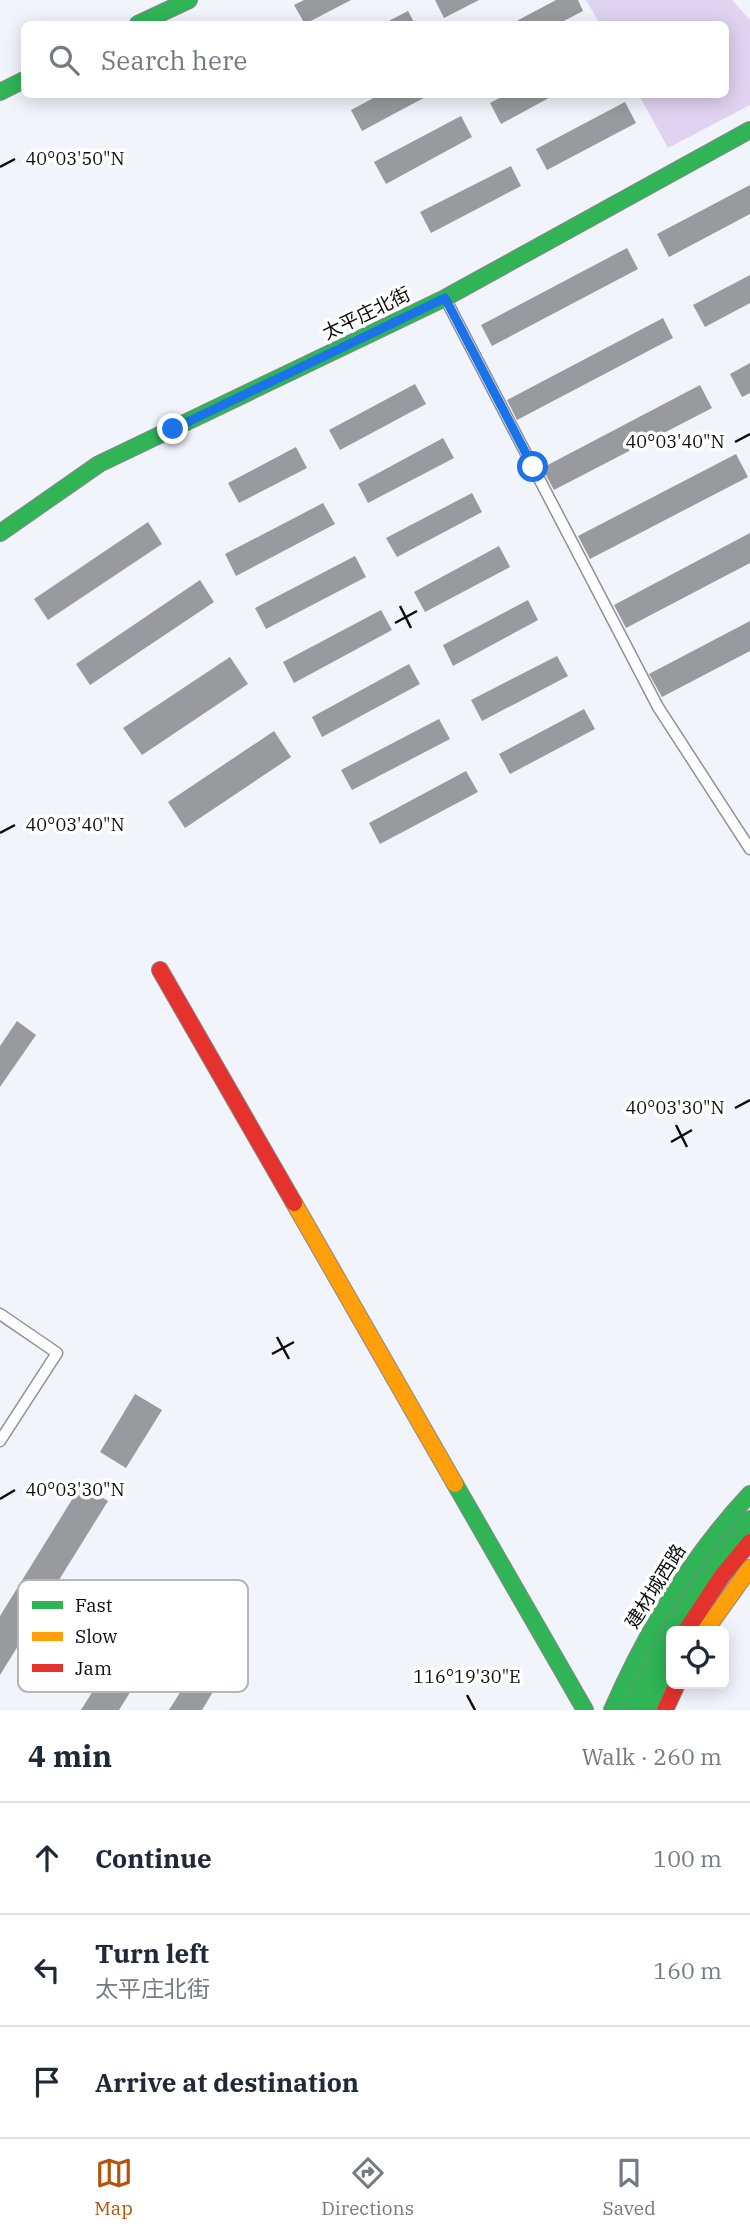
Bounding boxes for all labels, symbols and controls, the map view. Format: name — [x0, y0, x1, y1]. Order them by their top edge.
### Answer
search box — [21, 21, 729, 98]
icon: search — [45, 41, 83, 79]
text: Search here — [101, 43, 247, 77]
text: 40°03'50"N — [26, 147, 125, 170]
street label: 太平庄北街 — [318, 281, 414, 345]
route end — [157, 413, 188, 444]
text: 40°03'40"N — [626, 430, 725, 453]
route start — [517, 451, 548, 482]
text: 40°03'40"N — [26, 813, 125, 836]
text: 40°03'30"N — [626, 1096, 725, 1119]
text: 40°03'30"N — [26, 1478, 125, 1501]
street label: 建材城西路 — [620, 1539, 690, 1633]
legend — [18, 1580, 248, 1692]
text: Fast — [75, 1593, 113, 1617]
text: Slow — [75, 1624, 117, 1648]
map controls — [666, 1626, 729, 1689]
button: locate — [666, 1626, 729, 1689]
text: Jam — [75, 1656, 112, 1680]
text: 116°19'30"E — [413, 1665, 521, 1688]
text: 4 min — [28, 1736, 112, 1775]
text: Walk · 260 m — [581, 1741, 722, 1771]
icon: ahead — [28, 1839, 66, 1877]
text: Continue — [95, 1841, 212, 1875]
text: 100 m — [653, 1843, 722, 1873]
text: Turn left — [95, 1936, 209, 1970]
icon: left — [28, 1951, 66, 1989]
text: 160 m — [653, 1955, 722, 1985]
text: 太平庄北街 — [95, 1973, 210, 2003]
icon: arrive — [28, 2063, 66, 2101]
text: Arrive at destination — [95, 2065, 359, 2099]
tab: Map — [94, 2154, 133, 2220]
tab: Directions — [321, 2154, 414, 2220]
tab: Saved — [603, 2154, 656, 2220]

